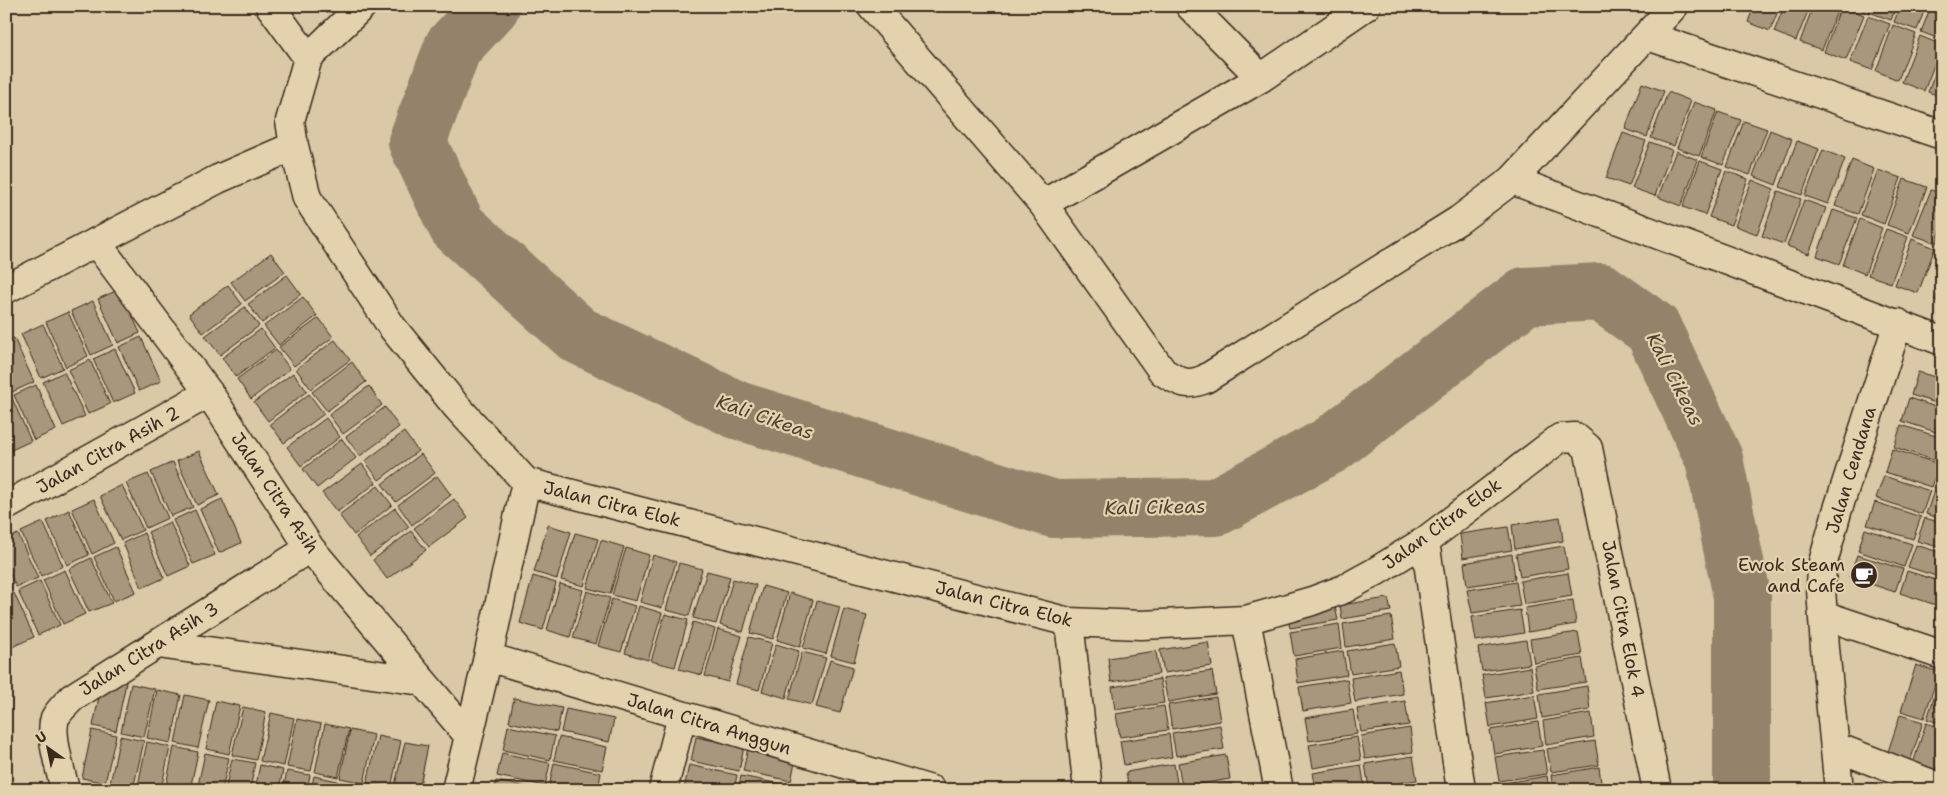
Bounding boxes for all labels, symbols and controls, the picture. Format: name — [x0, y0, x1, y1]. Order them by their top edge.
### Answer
water label: Kali Cikeas — [1641, 328, 1709, 430]
water label: Kali Cikeas — [713, 389, 817, 445]
street label: Jalan Citra Asih 2 — [32, 401, 184, 499]
street label: Jalan Cendana — [1820, 403, 1882, 537]
street label: Jalan Citra Asih — [226, 428, 324, 558]
street label: Jalan Citra Elok — [1378, 473, 1506, 575]
street label: Jalan Citra Elok — [541, 475, 683, 533]
water label: Kali Cikeas — [1104, 494, 1206, 520]
street label: Jalan Citra Elok 4 — [1596, 538, 1650, 700]
place label: Ewok Steam and Cafe — [1738, 553, 1845, 598]
cafe icon: Ewok Steam and Cafe — [1849, 560, 1879, 590]
street label: Jalan Citra Elok — [933, 575, 1075, 633]
street label: Jalan Citra Asih 3 — [75, 596, 223, 702]
street label: Jalan Citra Anggun — [624, 688, 794, 760]
north arrow — [22, 724, 72, 774]
text: U — [32, 727, 50, 747]

